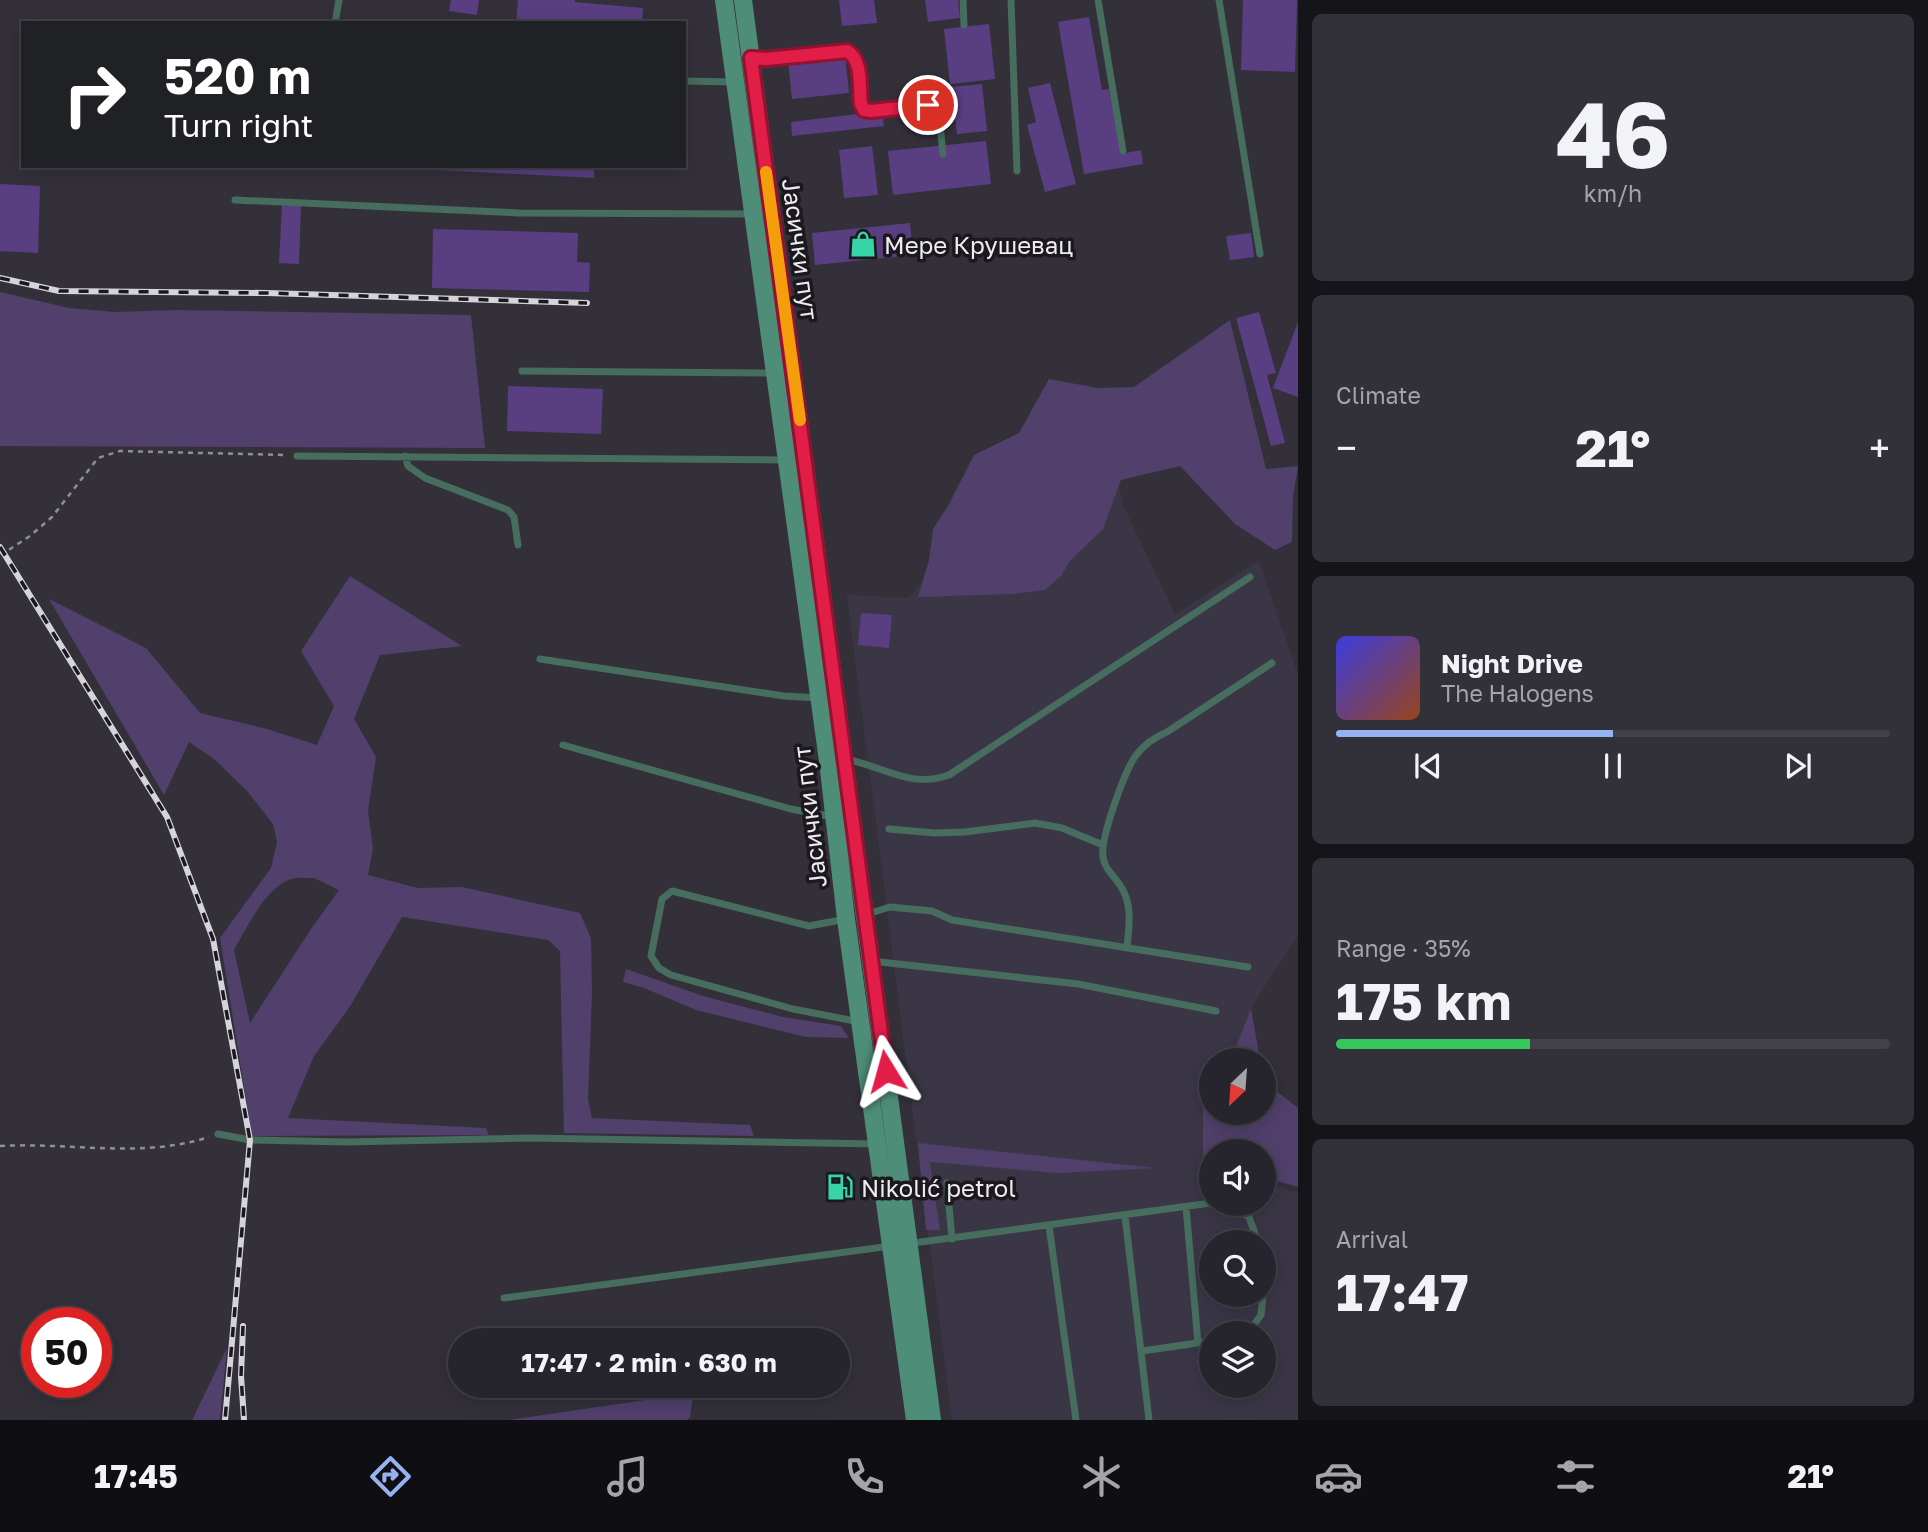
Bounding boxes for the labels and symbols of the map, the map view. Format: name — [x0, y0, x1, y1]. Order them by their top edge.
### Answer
pin — [898, 75, 958, 135]
street label: Јасички пут — [777, 176, 825, 322]
shop icon: Мере Крушевац — [848, 229, 878, 259]
place label: Мере Крушевац — [884, 230, 1073, 259]
street label: Јасички пут — [786, 744, 832, 889]
position arrow — [849, 1034, 923, 1108]
north arrow — [1199, 1048, 1276, 1125]
fuel station icon: Nikolić petrol — [825, 1172, 855, 1202]
place label: Nikolić petrol — [861, 1173, 1016, 1202]
speed limit sign: 50 — [21, 1307, 112, 1398]

